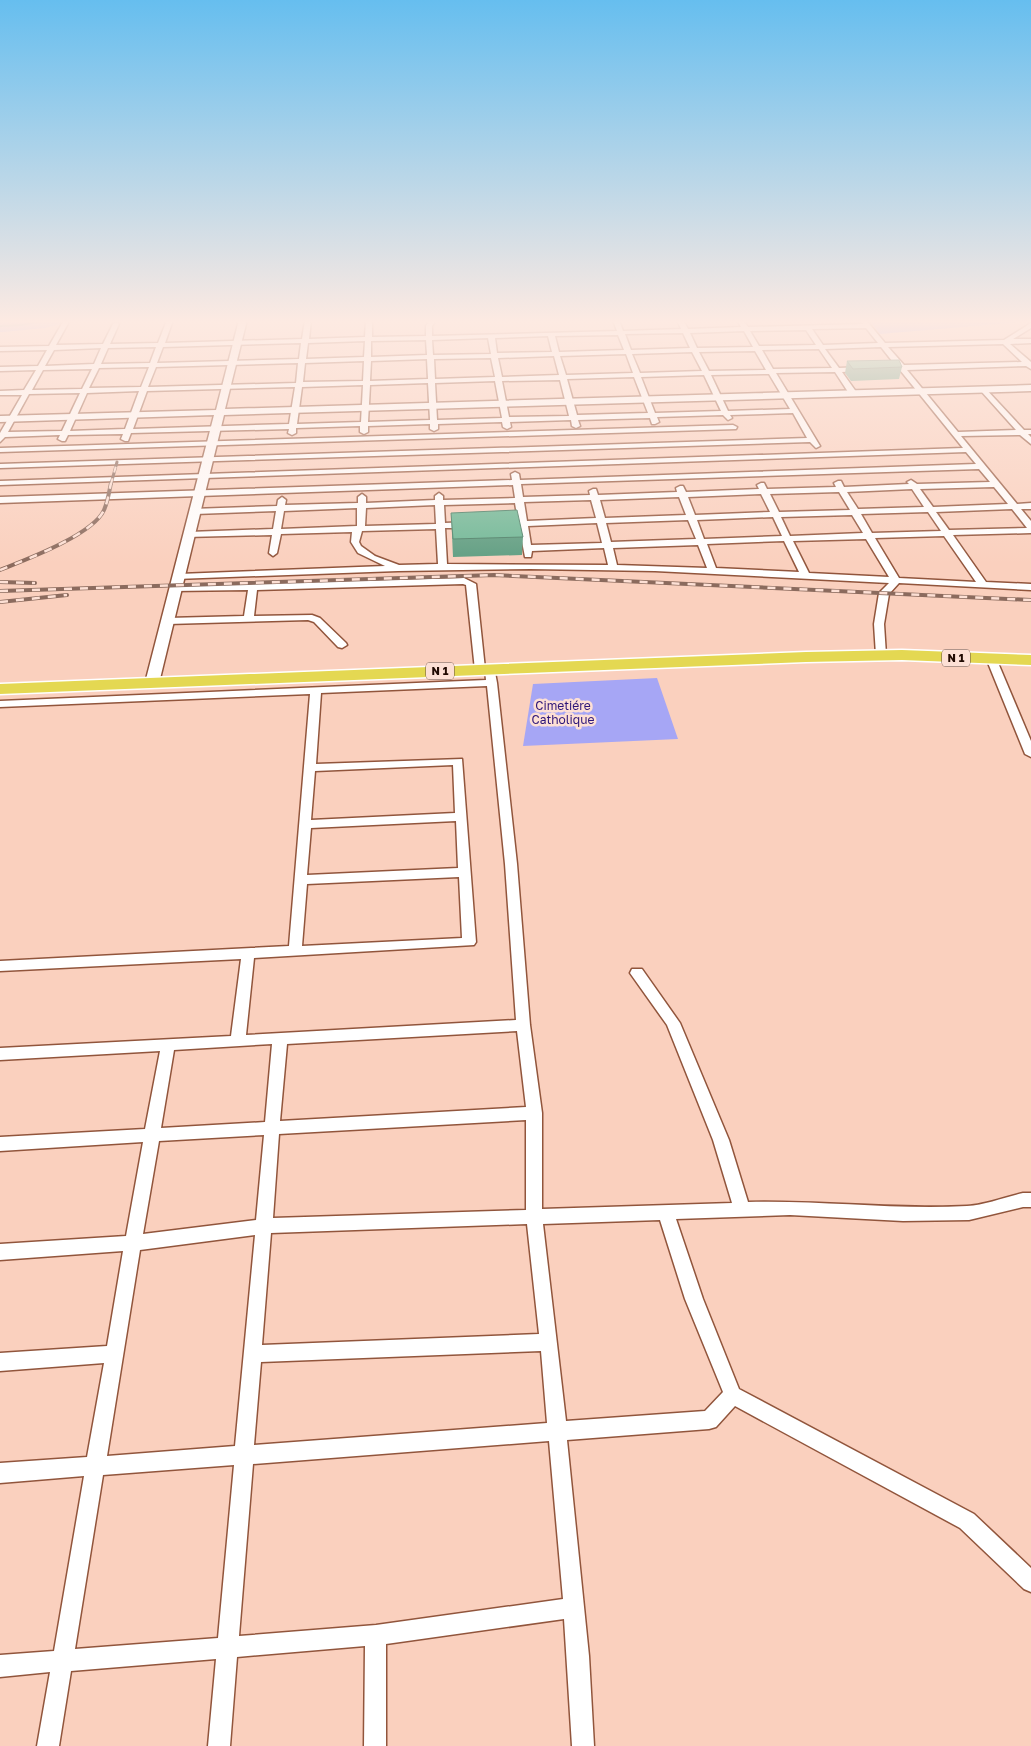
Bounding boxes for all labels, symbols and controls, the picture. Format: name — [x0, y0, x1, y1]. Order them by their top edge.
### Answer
road number: N 1 — [942, 650, 970, 666]
road number: N 1 — [426, 662, 454, 679]
park label: Cimetiére Catholique — [532, 698, 594, 727]

